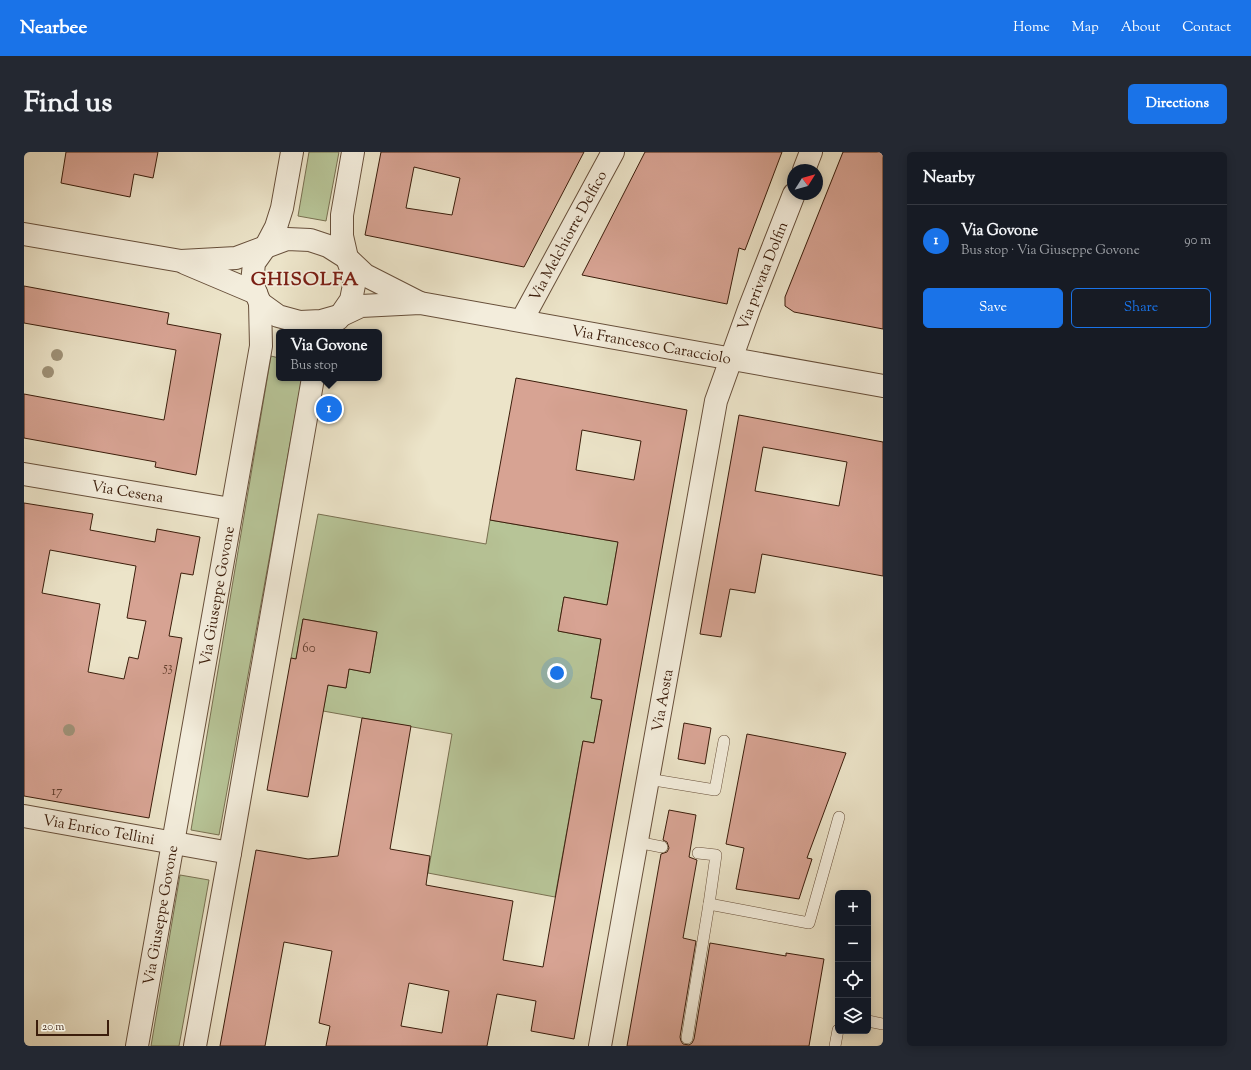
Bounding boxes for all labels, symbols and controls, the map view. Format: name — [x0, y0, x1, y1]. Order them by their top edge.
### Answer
text: Nearbee — [20, 15, 87, 42]
text: Home — [1013, 18, 1050, 38]
text: Map — [1072, 18, 1099, 38]
text: About — [1121, 18, 1160, 38]
text: Contact — [1182, 18, 1231, 38]
text: Find us — [24, 84, 112, 124]
button: Directions — [1128, 84, 1227, 124]
north arrow — [787, 164, 823, 200]
text: Nearby — [923, 166, 975, 190]
street label: Via Melchiorre Delfico — [525, 167, 613, 305]
street label: Via privata Dolfin — [733, 219, 794, 333]
text: Via Govone — [961, 221, 1038, 242]
text: 1 — [934, 232, 938, 250]
text: 90 m — [1184, 232, 1211, 250]
text: Bus stop · Via Giuseppe Govone — [961, 242, 1140, 260]
district label: GHISOLFA — [251, 267, 359, 294]
button: Save — [923, 288, 1063, 328]
button: Share — [1071, 288, 1211, 328]
street label: Via Francesco Caracciolo — [569, 321, 733, 371]
popup — [276, 329, 382, 381]
text: Via Govone — [291, 336, 367, 357]
text: Bus stop — [291, 357, 338, 375]
pin: 1 — [316, 394, 342, 424]
street label: Via Cesena — [90, 477, 165, 509]
street label: Via Giuseppe Govone — [195, 525, 241, 668]
house number: 60 — [302, 640, 316, 658]
house number: 53 — [162, 659, 173, 677]
your location — [547, 663, 567, 683]
street label: Via Aosta — [648, 668, 680, 734]
house number: 17 — [52, 783, 63, 801]
street label: Via Enrico Tellini — [41, 811, 156, 851]
street label: Via Giuseppe Govone — [139, 844, 184, 987]
map controls — [835, 890, 871, 1034]
button: + — [835, 890, 871, 926]
button: − — [835, 926, 871, 962]
button: locate — [835, 962, 871, 998]
button: layers — [835, 998, 871, 1034]
scale bar — [36, 1018, 109, 1037]
text: 20 m — [42, 1019, 64, 1035]

